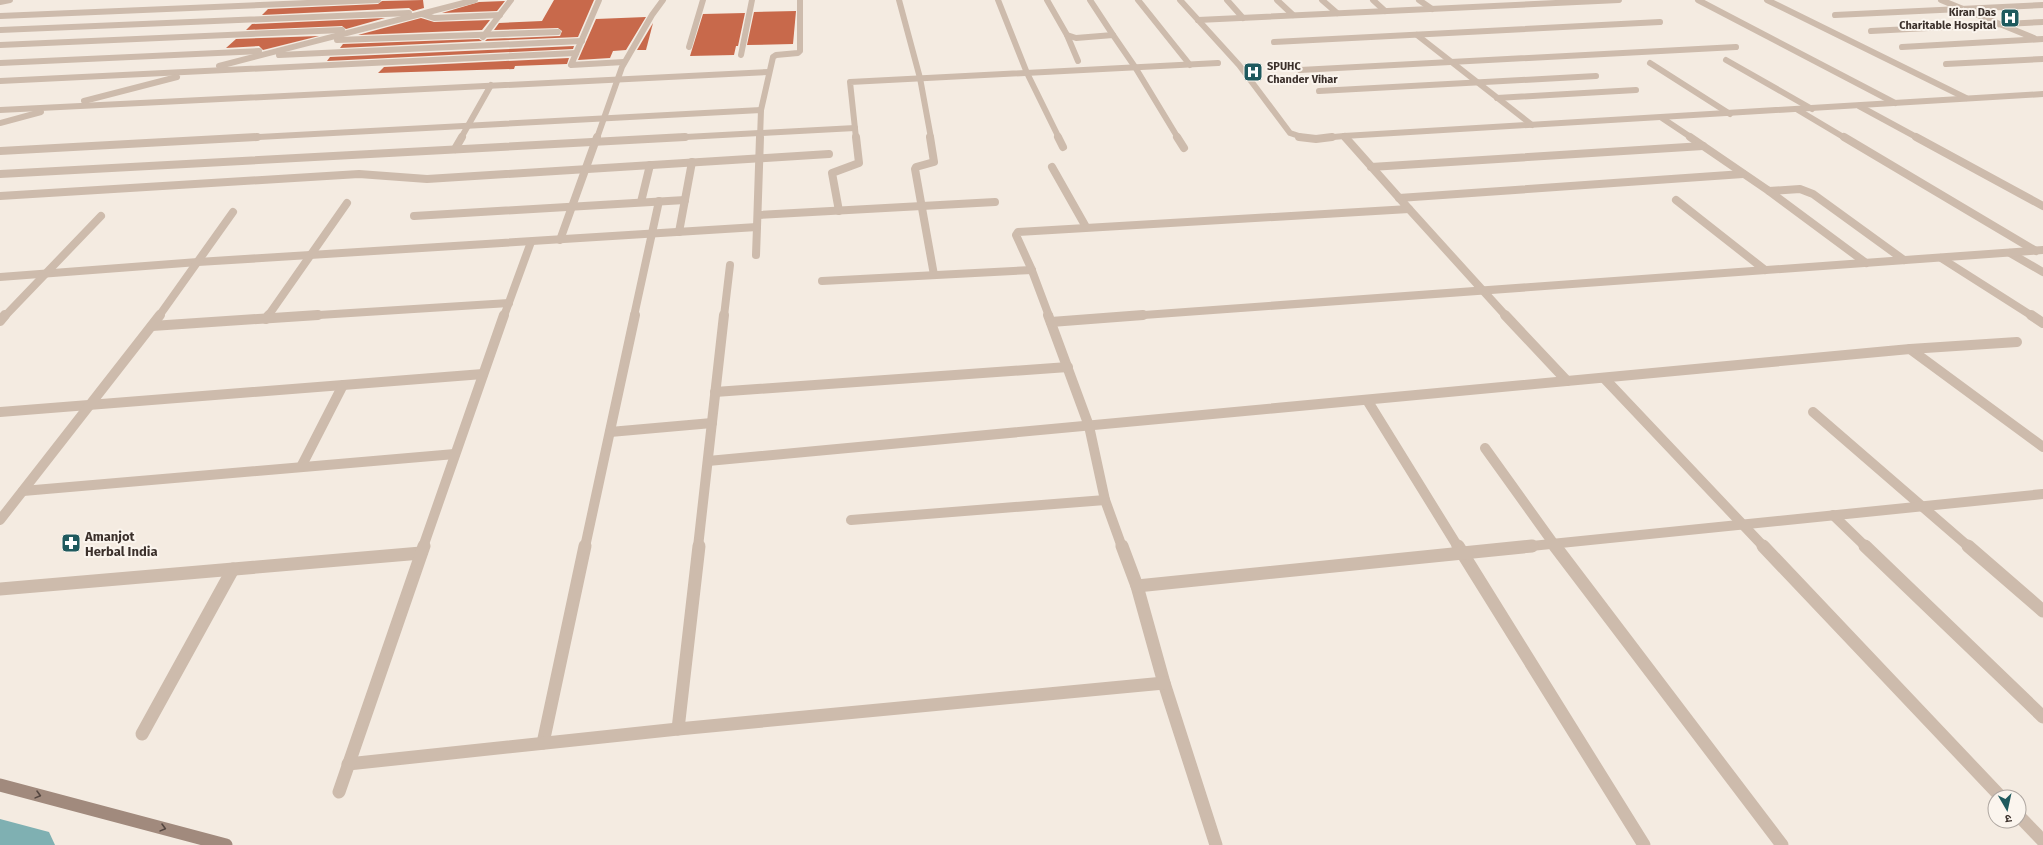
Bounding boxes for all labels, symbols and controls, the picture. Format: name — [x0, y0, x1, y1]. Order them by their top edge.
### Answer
place label: Kiran Das Charitable Hospital — [1899, 6, 1997, 32]
hospital icon: Kiran Das Charitable Hospital — [1999, 7, 2021, 29]
place label: SPUHC Chander Vihar — [1267, 60, 1338, 86]
hospital icon: SPUHC Chander Vihar — [1242, 61, 1264, 83]
place label: Amanjot Herbal India — [84, 529, 158, 559]
pharmacy icon: Amanjot Herbal India — [60, 532, 82, 554]
north arrow — [1987, 789, 2027, 829]
one-way arrow — [34, 790, 41, 799]
text: उ — [2004, 811, 2013, 825]
one-way arrow — [160, 823, 167, 832]

